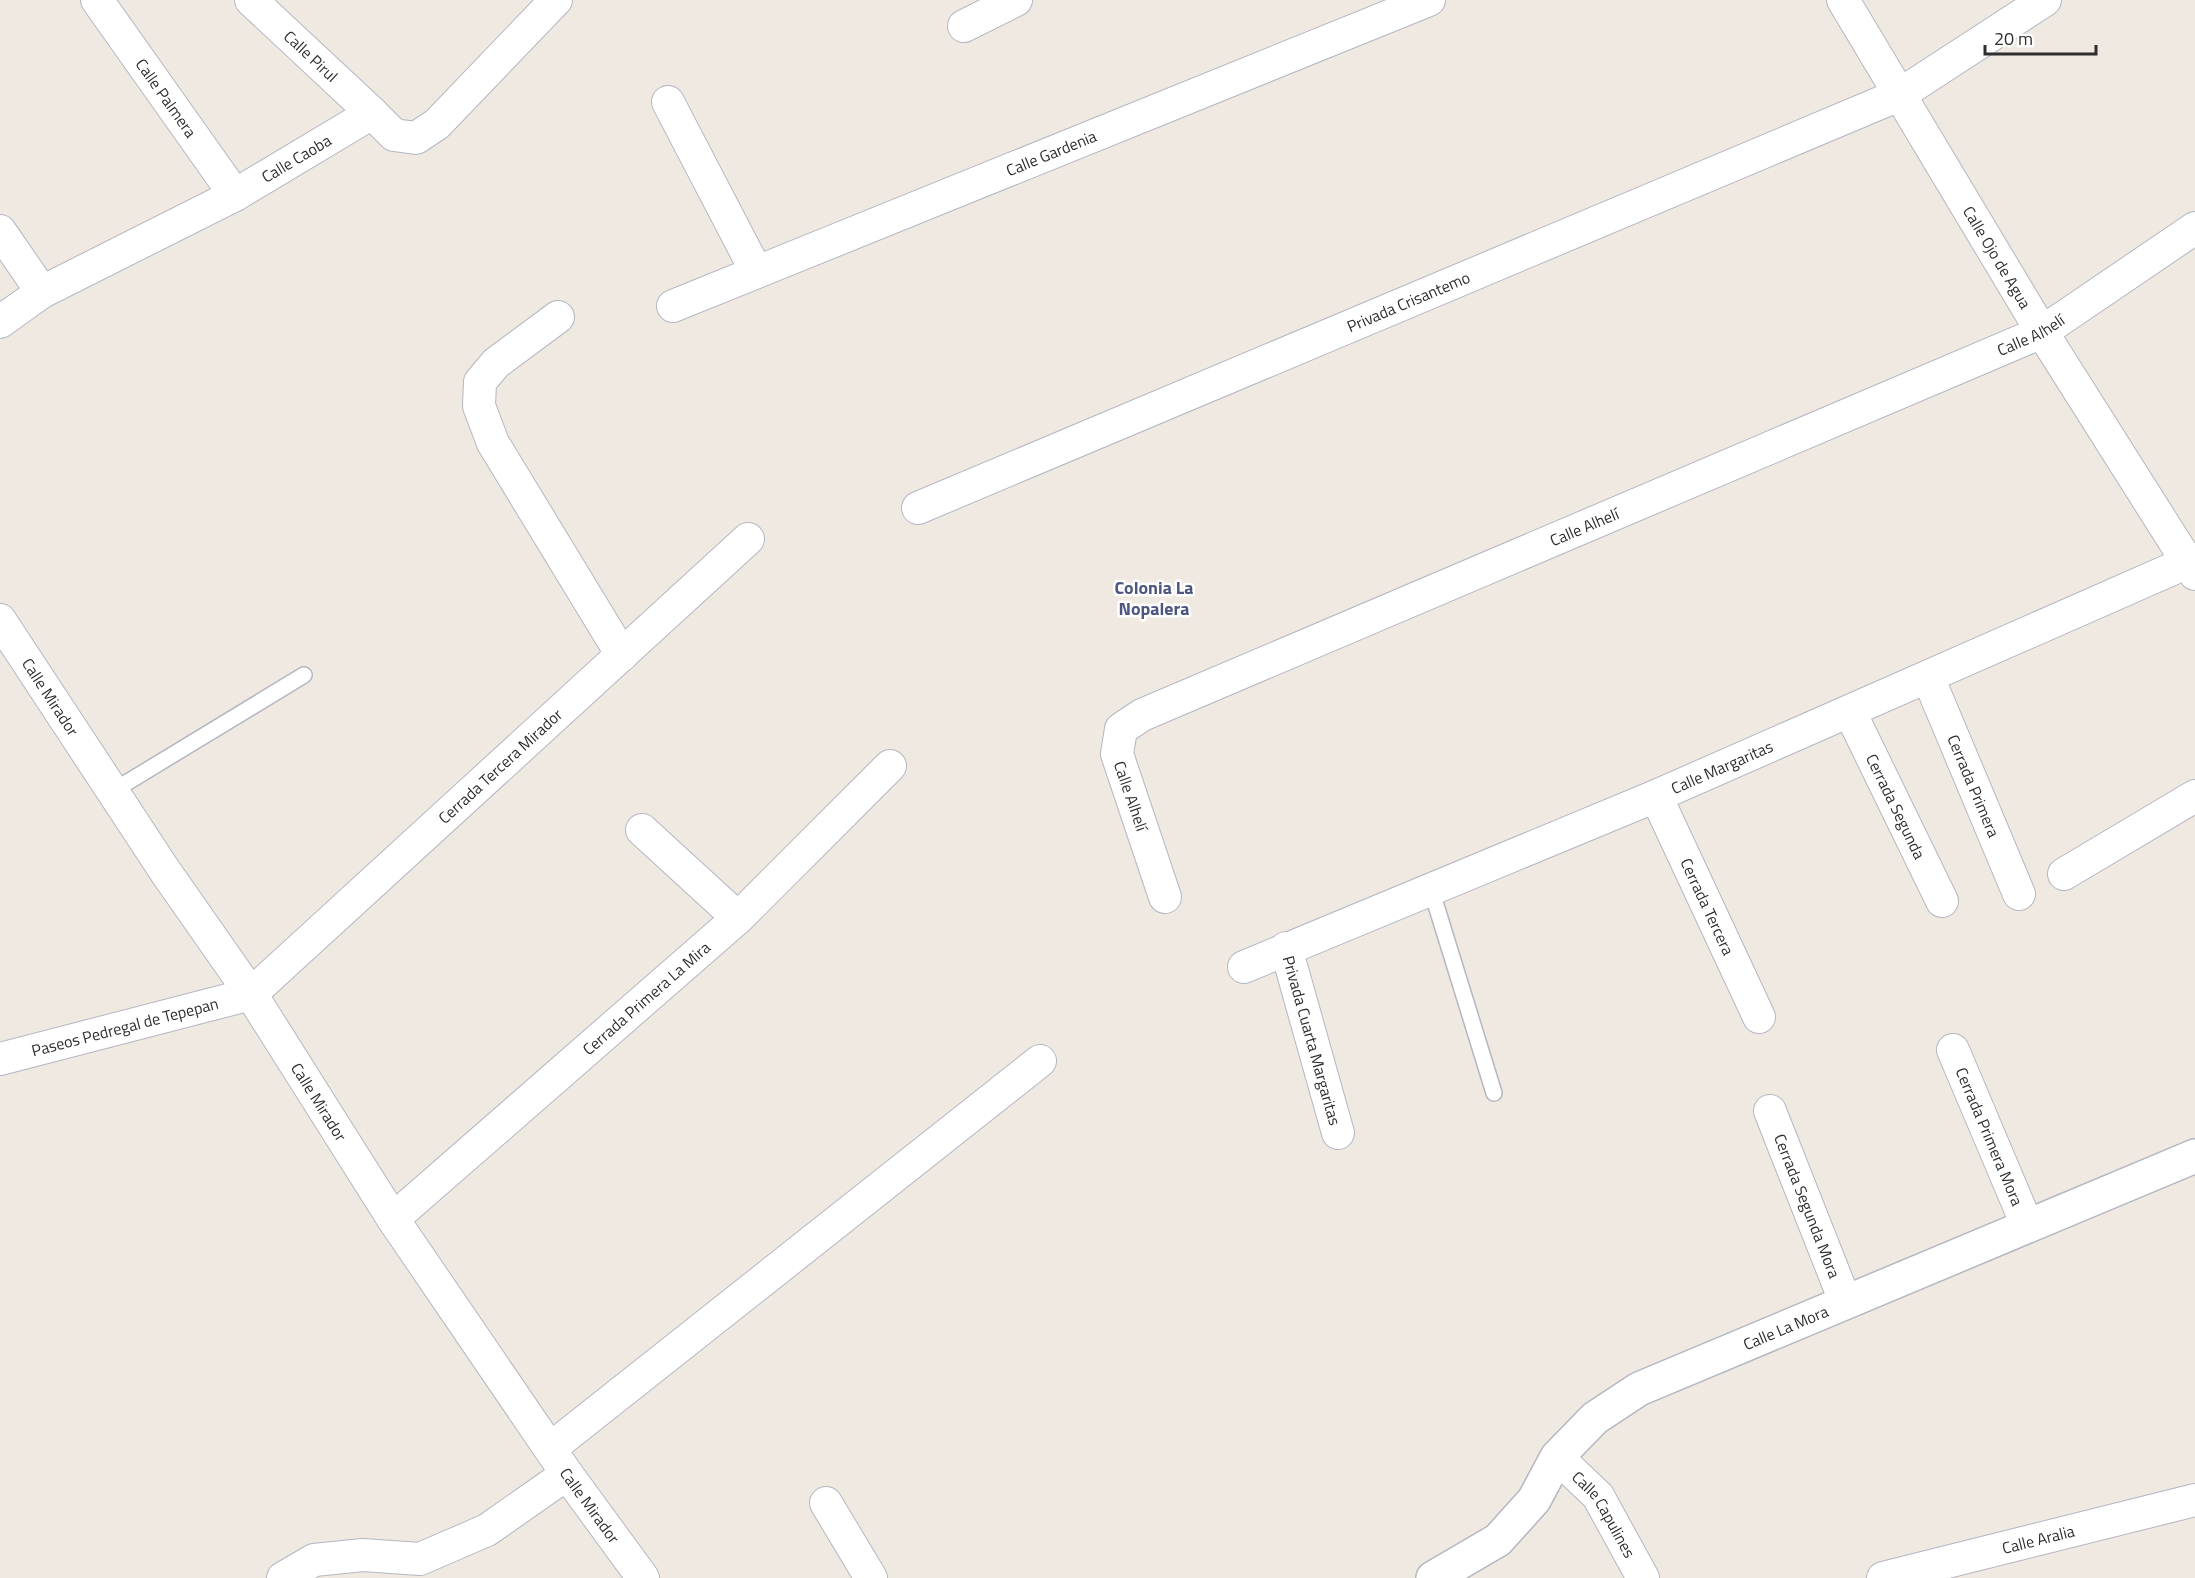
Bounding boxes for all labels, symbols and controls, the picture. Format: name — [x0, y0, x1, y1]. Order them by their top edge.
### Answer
scale bar — [1985, 18, 2096, 56]
street label: Calle Pirul — [278, 24, 343, 87]
text: 20 m — [1994, 25, 2033, 52]
street label: Calle Palmera — [130, 53, 203, 142]
street label: Calle Gardenia — [1002, 124, 1100, 182]
street label: Calle Caoba — [257, 128, 336, 189]
street label: Calle Ojo de Agua — [1957, 201, 2037, 313]
street label: Privada Crisantemo — [1343, 265, 1474, 338]
street label: Calle Alhelí — [1993, 307, 2071, 362]
street label: Calle Alhelí — [1546, 501, 1624, 552]
district label: Colonia La Nopalera — [1114, 574, 1194, 622]
street label: Calle Mirador — [16, 653, 85, 741]
street label: Cerrada Tercera Mirador — [432, 702, 568, 829]
street label: Cerrada Primera — [1941, 731, 2006, 841]
street label: Calle Margaritas — [1667, 734, 1777, 800]
street label: Cerrada Segunda — [1860, 750, 1932, 863]
street label: Calle Alhelí — [1108, 758, 1155, 836]
street label: Cerrada Tercera — [1675, 854, 1741, 959]
street label: Cerrada Primera La Mira — [577, 936, 715, 1061]
street label: Privada Cuarta Margaritas — [1277, 953, 1347, 1128]
street label: Paseos Pedregal de Tepepan — [29, 991, 221, 1062]
street label: Calle Mirador — [285, 1058, 353, 1146]
street label: Cerrada Primera Mora — [1950, 1064, 2030, 1210]
street label: Cerrada Segunda Mora — [1768, 1130, 1847, 1282]
street label: Calle La Mora — [1739, 1299, 1832, 1356]
street label: Calle Mirador — [554, 1463, 626, 1549]
street label: Calle Capulines — [1567, 1465, 1642, 1562]
street label: Calle Aralia — [1999, 1519, 2077, 1560]

